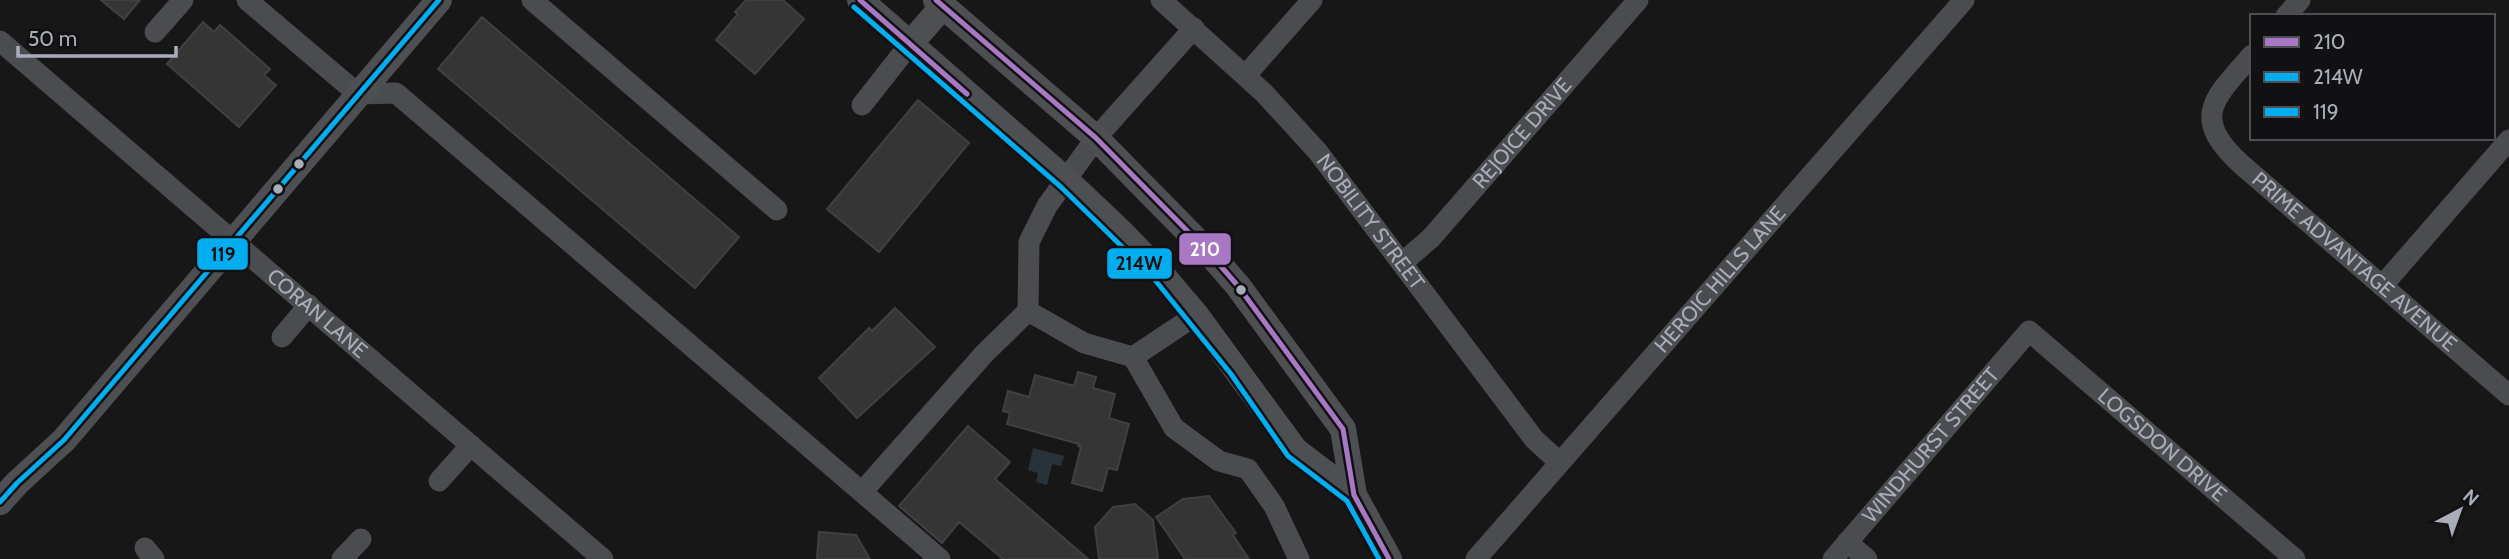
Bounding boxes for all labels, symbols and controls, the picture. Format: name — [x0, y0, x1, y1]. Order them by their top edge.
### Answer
scale bar — [18, 14, 175, 58]
legend — [2250, 14, 2495, 140]
text: 50 m — [28, 26, 77, 51]
text: 210 — [2313, 29, 2346, 54]
text: 214W — [2313, 64, 2363, 89]
street label: REJOICE DRIVE — [1467, 73, 1576, 193]
text: 119 — [2313, 99, 2339, 124]
street label: NOBILITY STREET — [1312, 149, 1430, 294]
unlabelled marker — [292, 157, 306, 171]
street label: PRIME ADVANTAGE AVENUE — [2247, 166, 2462, 356]
unlabelled marker — [271, 182, 285, 196]
street label: HEROIC HILLS LANE — [1649, 201, 1790, 358]
line badge: 210 — [1178, 232, 1232, 266]
line badge: 119 — [196, 237, 249, 271]
text: 210 — [1190, 238, 1220, 261]
text: 119 — [211, 243, 235, 266]
line badge: 214W — [1106, 247, 1173, 280]
text: 214W — [1116, 252, 1163, 275]
street label: CORAN LANE — [262, 263, 373, 363]
unlabelled marker — [1234, 283, 1248, 297]
street label: WINDHURST STREET — [1857, 362, 2004, 528]
street label: LOGSDON DRIVE — [2093, 383, 2232, 507]
north arrow — [2425, 475, 2495, 545]
text: N — [2458, 484, 2483, 511]

